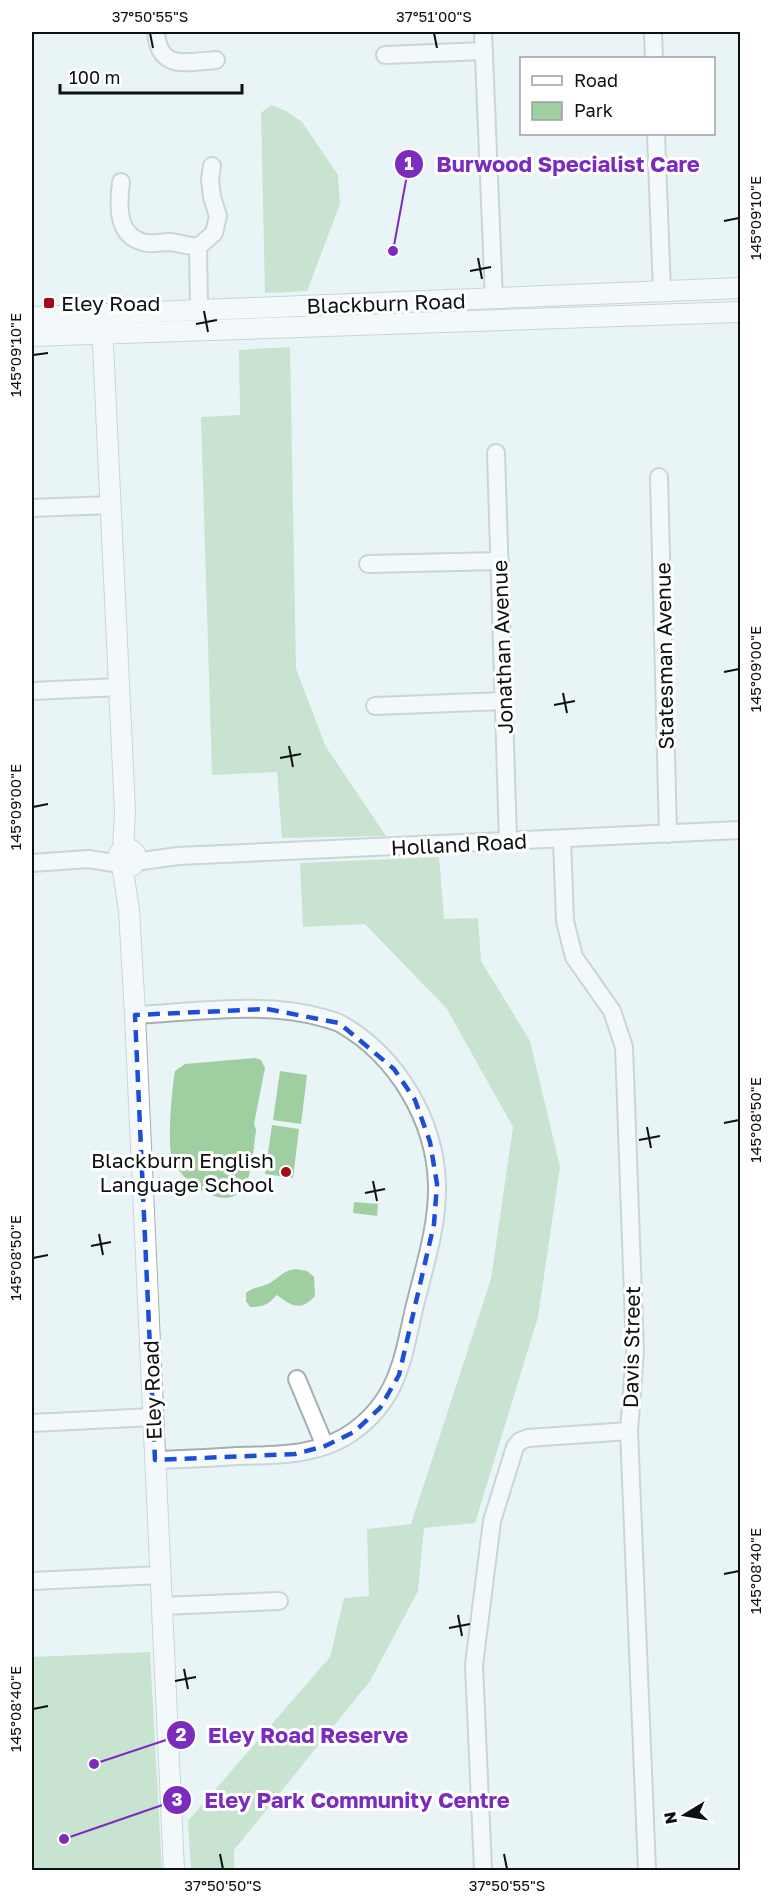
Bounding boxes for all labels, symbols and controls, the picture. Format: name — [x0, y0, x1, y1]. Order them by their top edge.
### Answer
text: 37°50'55"S — [112, 7, 188, 25]
text: 37°51'00"S — [396, 7, 472, 25]
scale bar — [60, 57, 242, 95]
legend — [520, 57, 715, 135]
text: 100 m — [69, 66, 120, 88]
text: Road — [574, 69, 618, 91]
text: Park — [574, 99, 613, 121]
callout: Burwood Specialist Care — [394, 144, 712, 184]
text: Burwood Specialist Care — [436, 150, 700, 177]
text: 1 — [404, 152, 414, 174]
text: 145°09'10"E — [746, 176, 764, 260]
street label: Blackburn Road — [306, 287, 466, 319]
place label: Eley Road — [61, 290, 161, 316]
marker: Eley Road — [42, 296, 56, 310]
text: 145°09'10"E — [6, 313, 24, 397]
street label: Jonathan Avenue — [486, 559, 518, 735]
street label: Statesman Avenue — [649, 562, 679, 750]
text: 145°09'00"E — [746, 626, 764, 712]
text: 145°09'00"E — [6, 764, 24, 850]
street label: Holland Road — [390, 827, 528, 861]
text: 145°08'50"E — [746, 1077, 764, 1163]
place label: Blackburn English Language School — [91, 1147, 274, 1197]
marker: Blackburn English Language School — [279, 1165, 293, 1179]
text: 145°08'50"E — [6, 1215, 24, 1301]
street label: Davis Street — [617, 1286, 645, 1408]
street label: Eley Road — [137, 1340, 167, 1440]
text: 145°08'40"E — [746, 1528, 764, 1614]
text: 145°08'40"E — [6, 1666, 24, 1752]
callout: Eley Road Reserve — [166, 1715, 420, 1755]
text: Eley Road Reserve — [208, 1721, 408, 1748]
text: 2 — [176, 1723, 187, 1745]
callout: Eley Park Community Centre — [162, 1780, 522, 1820]
north arrow — [655, 1785, 715, 1845]
text: Eley Park Community Centre — [204, 1786, 510, 1813]
text: 3 — [172, 1788, 183, 1810]
text: N — [659, 1810, 681, 1826]
text: 37°50'50"S — [184, 1876, 262, 1894]
text: 37°50'55"S — [469, 1876, 545, 1894]

